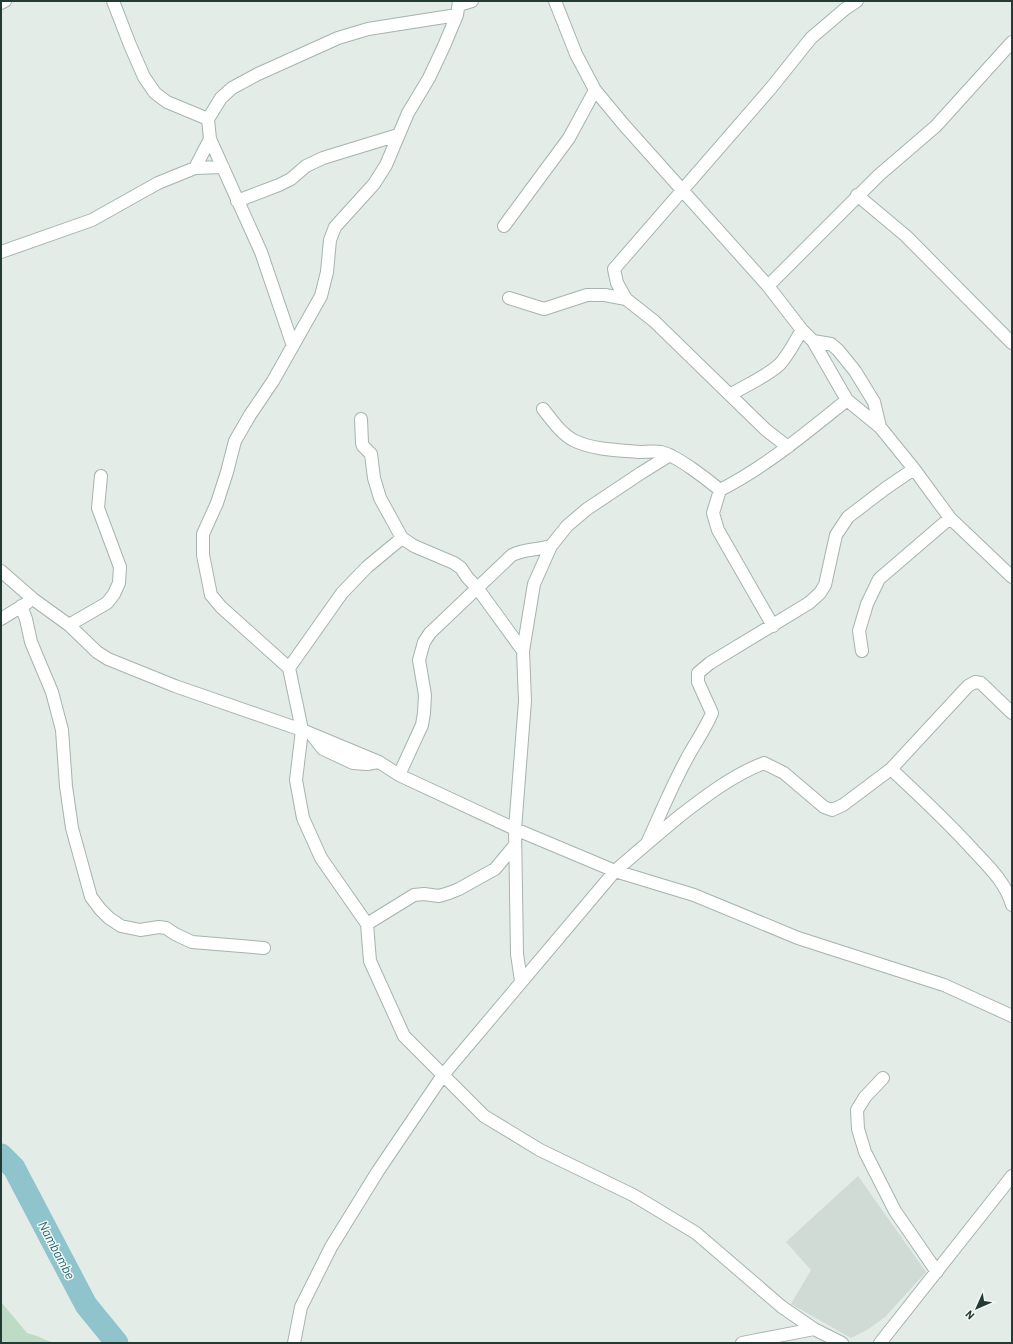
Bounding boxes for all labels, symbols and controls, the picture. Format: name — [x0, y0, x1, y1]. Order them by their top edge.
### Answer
water label: Nambambe — [35, 1218, 79, 1282]
north arrow — [957, 1288, 997, 1328]
text: N — [962, 1308, 977, 1323]

